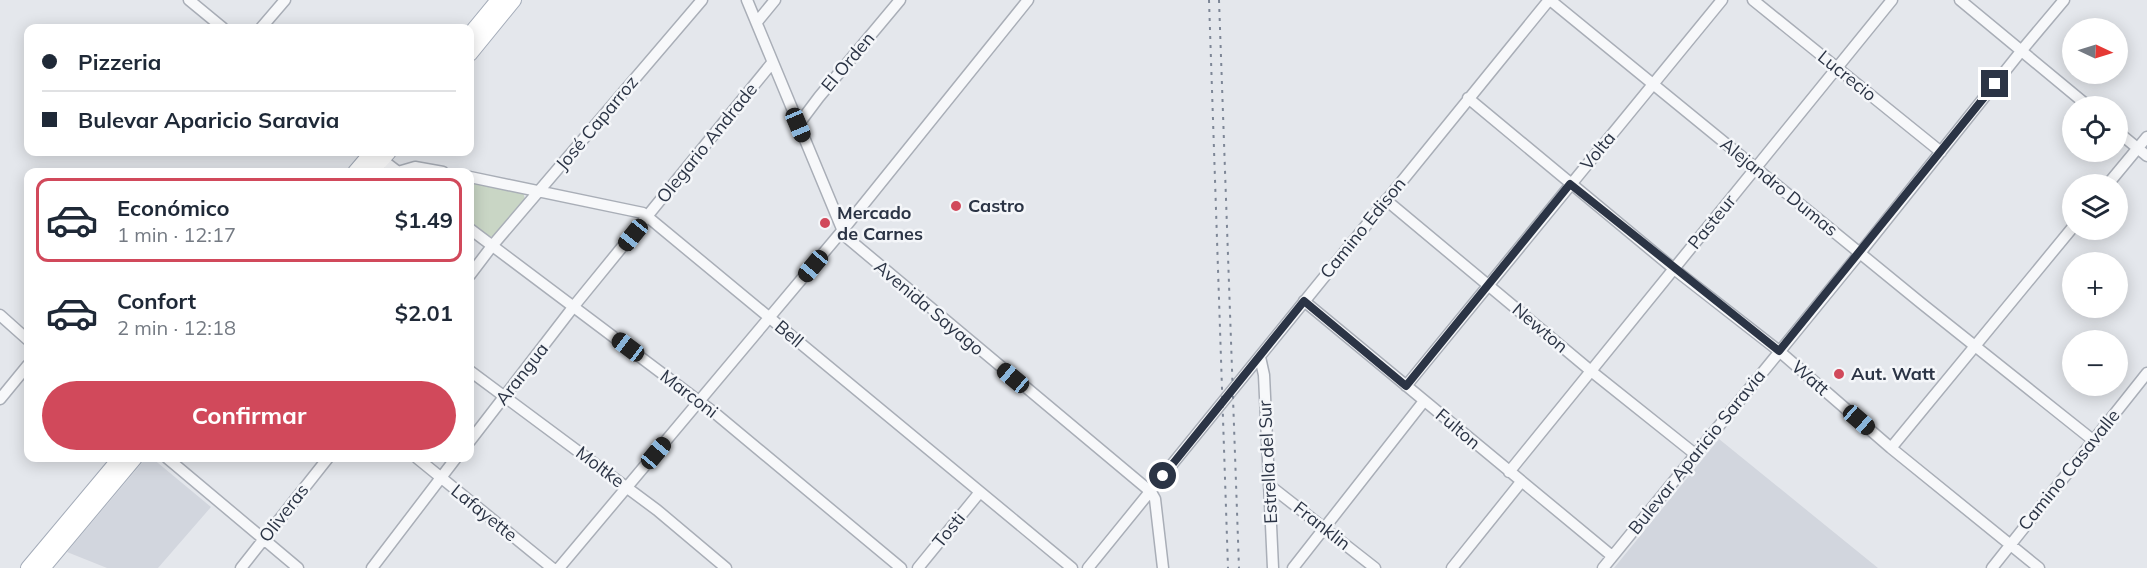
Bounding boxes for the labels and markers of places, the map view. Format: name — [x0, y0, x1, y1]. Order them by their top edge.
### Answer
place label: Castro — [968, 194, 1025, 217]
marker: Castro — [949, 199, 963, 213]
place label: Mercado de Carnes — [837, 201, 923, 245]
marker: Mercado de Carnes — [818, 216, 832, 230]
place label: Aut. Watt — [1851, 362, 1935, 385]
marker: Aut. Watt — [1832, 367, 1846, 381]

